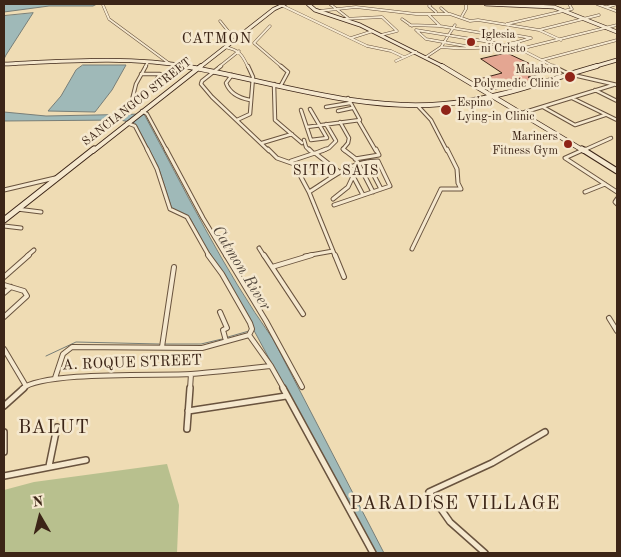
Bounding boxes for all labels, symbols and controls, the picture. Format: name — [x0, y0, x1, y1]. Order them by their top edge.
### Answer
place label: Iglesia ni Cristo — [481, 28, 526, 56]
district label: CATMON — [181, 30, 253, 48]
marker: Iglesia ni Cristo — [465, 36, 477, 48]
street label: SANCIANGCO STREET — [79, 55, 195, 149]
place label: Malabon Polymedic Clinic — [473, 63, 559, 91]
marker: Malabon Polymedic Clinic — [563, 70, 577, 84]
place label: Espino Lying-in Clinic — [457, 96, 535, 124]
marker: Espino Lying-in Clinic — [439, 103, 453, 117]
place label: Mariners Fitness Gym — [492, 130, 558, 158]
marker: Mariners Fitness Gym — [562, 138, 574, 150]
district label: SITIO SAIS — [291, 163, 381, 179]
water label: Catmon River — [207, 222, 275, 314]
street label: A. ROQUE STREET — [62, 352, 202, 374]
district label: BALUT — [17, 417, 91, 439]
north arrow — [15, 492, 65, 542]
district label: PARADISE VILLAGE — [348, 493, 562, 515]
text: N — [32, 494, 44, 510]

